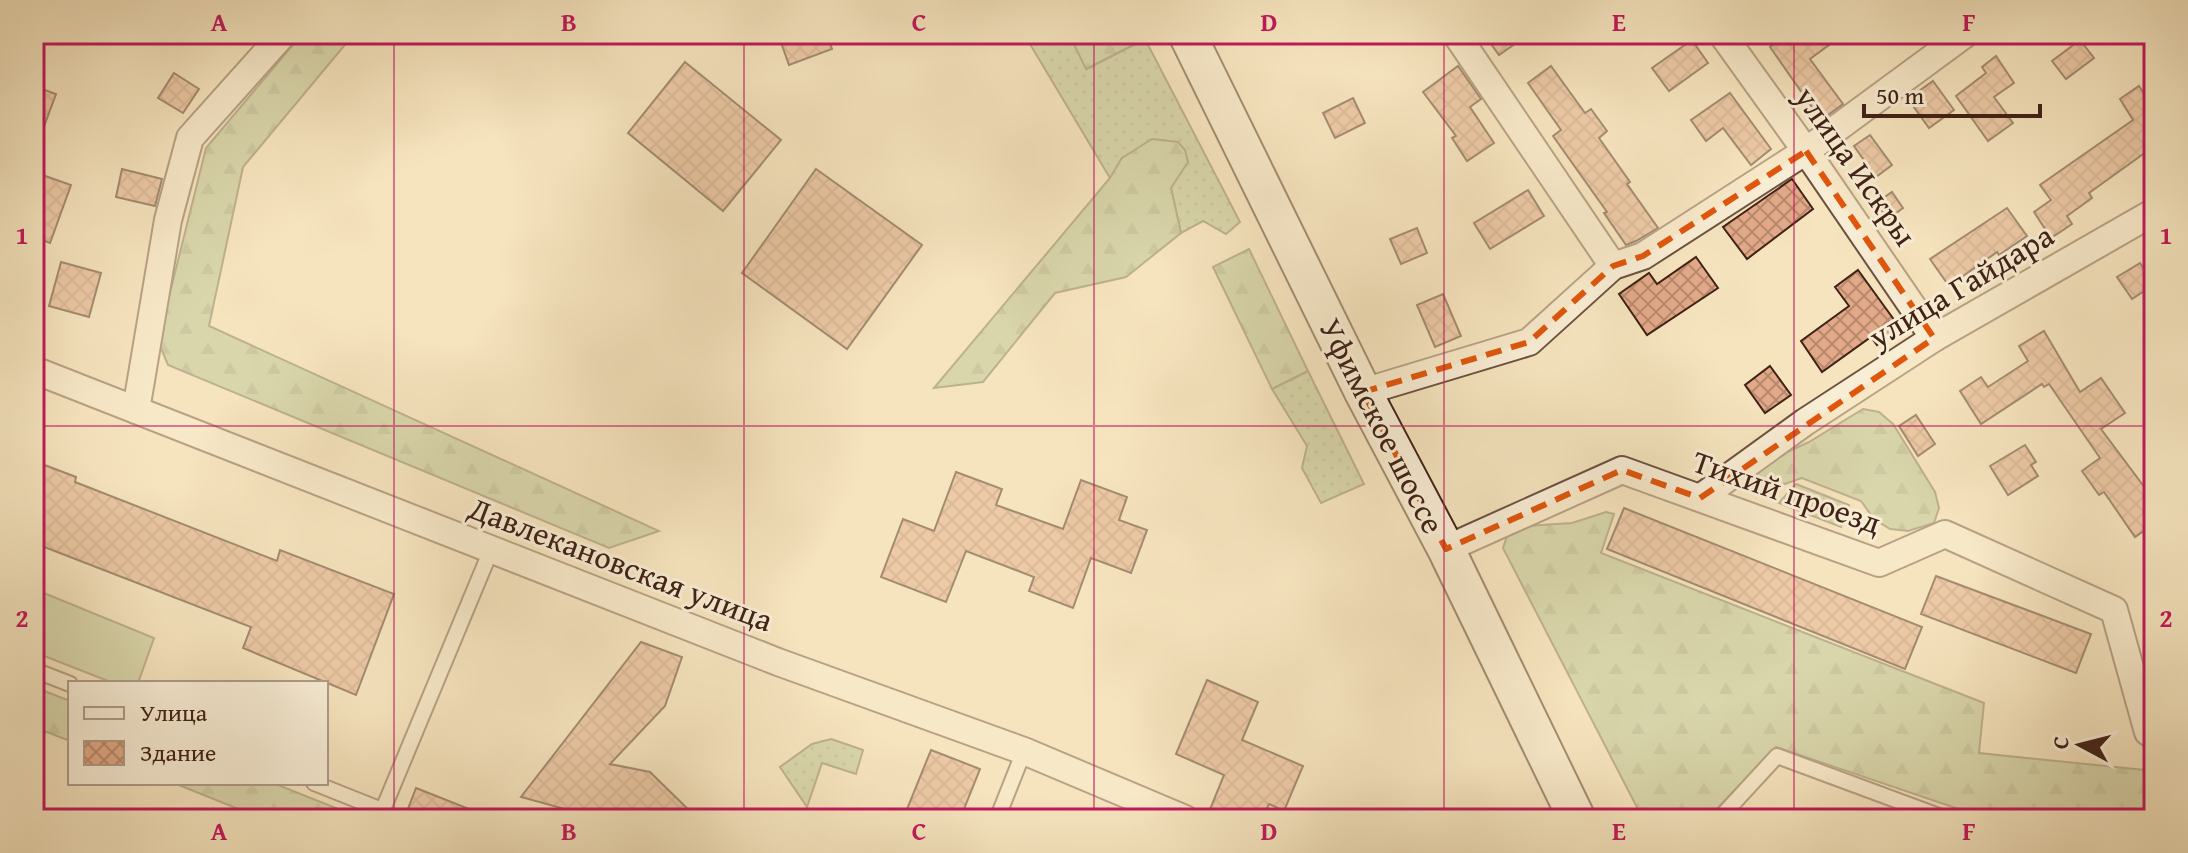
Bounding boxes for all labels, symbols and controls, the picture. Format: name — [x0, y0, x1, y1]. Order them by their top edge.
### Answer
text: A — [211, 2, 228, 41]
text: B — [561, 2, 577, 41]
text: C — [912, 2, 926, 41]
text: D — [1261, 2, 1277, 41]
text: E — [1612, 2, 1626, 41]
text: F — [1962, 2, 1976, 41]
scale bar — [1864, 68, 2040, 118]
street label: улица Искры — [1783, 75, 1929, 255]
text: 50 m — [1876, 78, 1924, 113]
street label: улица Гайдара — [1858, 211, 2063, 360]
text: 1 — [15, 215, 29, 254]
text: 1 — [2159, 215, 2173, 254]
street label: Уфимское шоссе — [1308, 310, 1457, 542]
street label: Тихий проезд — [1687, 437, 1888, 546]
street label: Давлекановская улица — [461, 484, 781, 643]
text: 2 — [15, 598, 29, 637]
text: 2 — [2159, 598, 2173, 637]
legend — [68, 681, 328, 785]
text: Улица — [140, 695, 208, 730]
north arrow — [2040, 705, 2120, 785]
text: С — [2044, 734, 2077, 751]
text: Здание — [140, 735, 216, 770]
text: A — [211, 811, 228, 850]
text: B — [561, 811, 577, 850]
text: C — [912, 811, 926, 850]
text: D — [1261, 811, 1277, 850]
text: E — [1612, 811, 1626, 850]
text: F — [1962, 811, 1976, 850]

